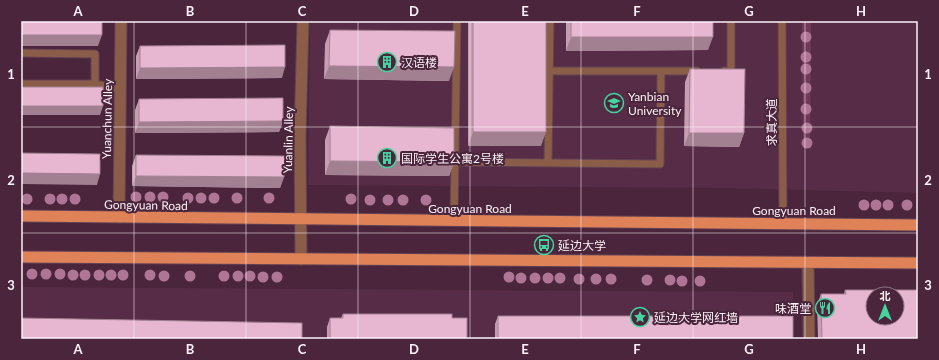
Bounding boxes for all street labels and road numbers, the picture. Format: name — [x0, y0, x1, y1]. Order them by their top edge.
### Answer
street label: Yuanchun Alley — [99, 78, 115, 159]
street label: 求真大道 — [764, 98, 779, 146]
street label: Yuanlin Alley — [280, 106, 296, 174]
street label: Gongyuan Road — [104, 197, 188, 213]
street label: Gongyuan Road — [428, 201, 512, 216]
street label: Gongyuan Road — [752, 203, 836, 218]

